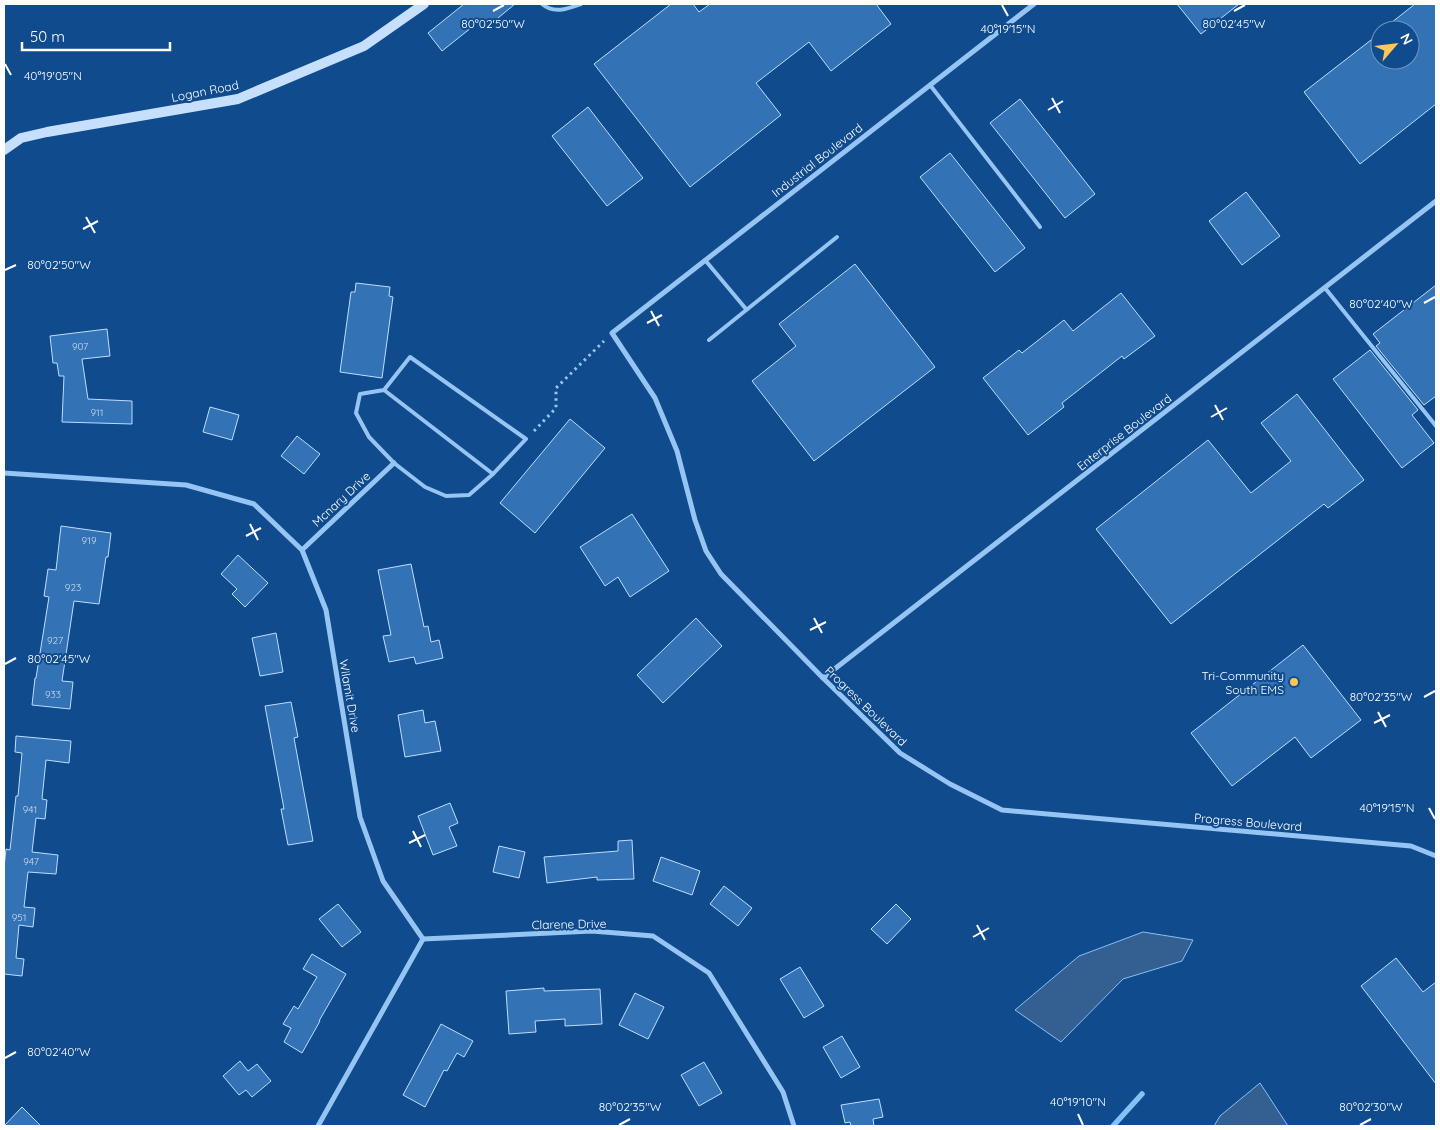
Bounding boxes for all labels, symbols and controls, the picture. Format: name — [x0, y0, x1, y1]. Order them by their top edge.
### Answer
text: 80°02'50"W — [461, 16, 525, 31]
text: 80°02'45"W — [1203, 16, 1266, 31]
scale bar — [22, 20, 170, 52]
north arrow — [1370, 20, 1420, 70]
text: 40°19'15"N — [980, 21, 1036, 36]
text: 50 m — [30, 27, 65, 46]
text: N — [1396, 30, 1417, 48]
text: 40°19'05"N — [24, 68, 82, 83]
street label: Logan Road — [170, 77, 240, 105]
street label: Industrial Boulevard — [769, 120, 865, 200]
text: 80°02'50"W — [27, 257, 91, 272]
text: 80°02'40"W — [1349, 296, 1413, 311]
house number: 907 — [72, 340, 88, 353]
street label: Enterprise Boulevard — [1074, 390, 1174, 474]
house number: 911 — [90, 406, 104, 419]
street label: Mcnary Drive — [309, 468, 373, 530]
house number: 919 — [82, 534, 97, 547]
house number: 923 — [65, 581, 81, 594]
house number: 927 — [47, 634, 63, 647]
text: 80°02'45"W — [28, 651, 91, 666]
street label: Wilamit Drive — [336, 658, 364, 734]
street label: Progress Boulevard — [822, 663, 910, 749]
place label: Tri-Community South EMS — [1201, 668, 1284, 697]
marker: Tri-Community South EMS — [1288, 676, 1300, 688]
house number: 933 — [45, 688, 61, 701]
text: 80°02'35"W — [1350, 689, 1413, 704]
text: 40°19'15"N — [1359, 800, 1415, 815]
house number: 941 — [23, 803, 37, 816]
street label: Progress Boulevard — [1193, 810, 1303, 834]
house number: 947 — [23, 855, 39, 868]
house number: 951 — [12, 911, 26, 924]
street label: Clarene Drive — [531, 916, 607, 932]
text: 80°02'40"W — [27, 1044, 91, 1059]
text: 40°19'10"N — [1050, 1094, 1106, 1109]
text: 80°02'35"W — [599, 1099, 662, 1114]
text: 80°02'30"W — [1339, 1099, 1403, 1114]

